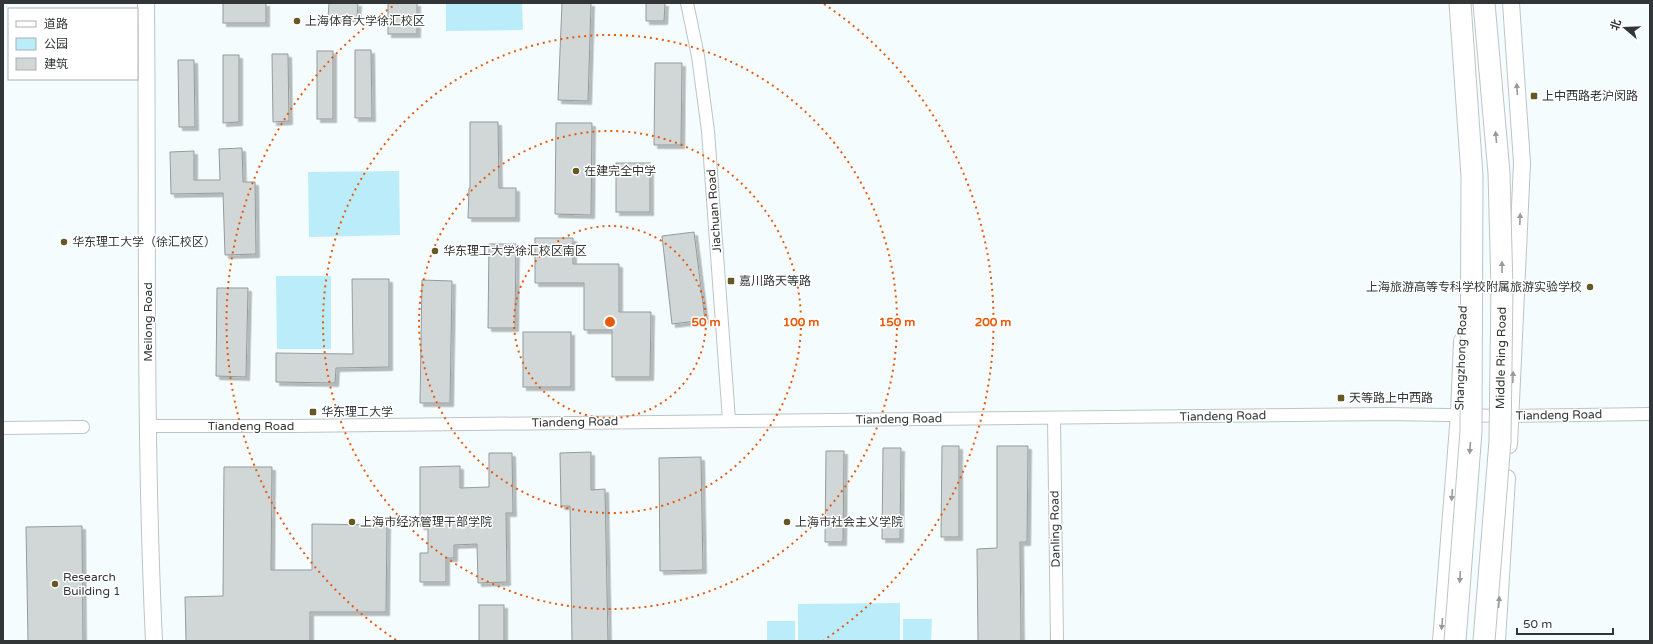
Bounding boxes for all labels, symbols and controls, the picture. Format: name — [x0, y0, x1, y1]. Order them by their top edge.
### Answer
legend — [8, 8, 138, 80]
north arrow — [1605, 8, 1645, 48]
place label: 上海体育大学徐汇校区 — [305, 14, 425, 28]
marker: 上海体育大学徐汇校区 — [292, 16, 302, 26]
text: 道路 — [44, 17, 68, 31]
text: 北 — [1608, 18, 1624, 32]
text: 公园 — [44, 37, 68, 51]
text: 建筑 — [44, 57, 68, 71]
one-way arrow — [1513, 83, 1520, 95]
place label: 上中西路老沪闵路 — [1542, 89, 1638, 103]
marker: 上中西路老沪闵路 — [1529, 91, 1539, 101]
one-way arrow — [1493, 131, 1500, 143]
place label: 在建完全中学 — [584, 164, 656, 178]
marker: 在建完全中学 — [571, 166, 581, 176]
street label: Jiachuan Road — [704, 169, 724, 253]
one-way arrow — [1516, 213, 1523, 225]
place label: 华东理工大学（徐汇校区） — [72, 235, 216, 249]
marker: 华东理工大学（徐汇校区） — [59, 237, 69, 247]
place label: 华东理工大学徐汇校区南区 — [443, 244, 587, 258]
marker: 华东理工大学徐汇校区南区 — [430, 246, 440, 256]
one-way arrow — [1499, 260, 1505, 273]
place label: 嘉川路天等路 — [739, 274, 811, 288]
marker: 嘉川路天等路 — [726, 276, 736, 286]
place label: 上海旅游高等专科学校附属旅游实验学校 — [1366, 280, 1582, 294]
street label: Meilong Road — [141, 282, 155, 362]
marker: 上海旅游高等专科学校附属旅游实验学校 — [1585, 282, 1595, 292]
street label: Shangzhong Road — [1452, 305, 1470, 411]
street label: Middle Ring Road — [1493, 307, 1509, 409]
centre of rings — [603, 315, 617, 329]
text: 50 m — [691, 315, 721, 329]
text: 100 m — [783, 315, 819, 329]
text: 150 m — [879, 315, 915, 329]
text: 200 m — [975, 315, 1011, 329]
one-way arrow — [1510, 370, 1516, 383]
place label: 天等路上中西路 — [1349, 391, 1433, 405]
marker: 天等路上中西路 — [1336, 393, 1346, 403]
place label: 华东理工大学 — [321, 405, 393, 419]
marker: 华东理工大学 — [308, 407, 318, 417]
street label: Tiandeng Road — [1516, 407, 1602, 423]
street label: Tiandeng Road — [1180, 408, 1266, 424]
street label: Tiandeng Road — [856, 411, 942, 427]
street label: Tiandeng Road — [532, 414, 618, 430]
street label: Tiandeng Road — [208, 419, 294, 433]
one-way arrow — [1467, 442, 1474, 454]
one-way arrow — [1449, 489, 1456, 501]
street label: Danling Road — [1047, 490, 1063, 568]
place label: 上海市经济管理干部学院 — [360, 515, 492, 529]
place label: 上海市社会主义学院 — [795, 515, 903, 529]
marker: 上海市经济管理干部学院 — [347, 517, 357, 527]
marker: 上海市社会主义学院 — [782, 517, 792, 527]
place label: Research Building 1 — [63, 570, 121, 598]
one-way arrow — [1457, 571, 1464, 583]
marker: Research Building 1 — [50, 579, 60, 589]
one-way arrow — [1496, 596, 1503, 608]
scale bar — [1517, 610, 1613, 636]
text: 50 m — [1523, 617, 1552, 631]
one-way arrow — [1439, 618, 1446, 630]

